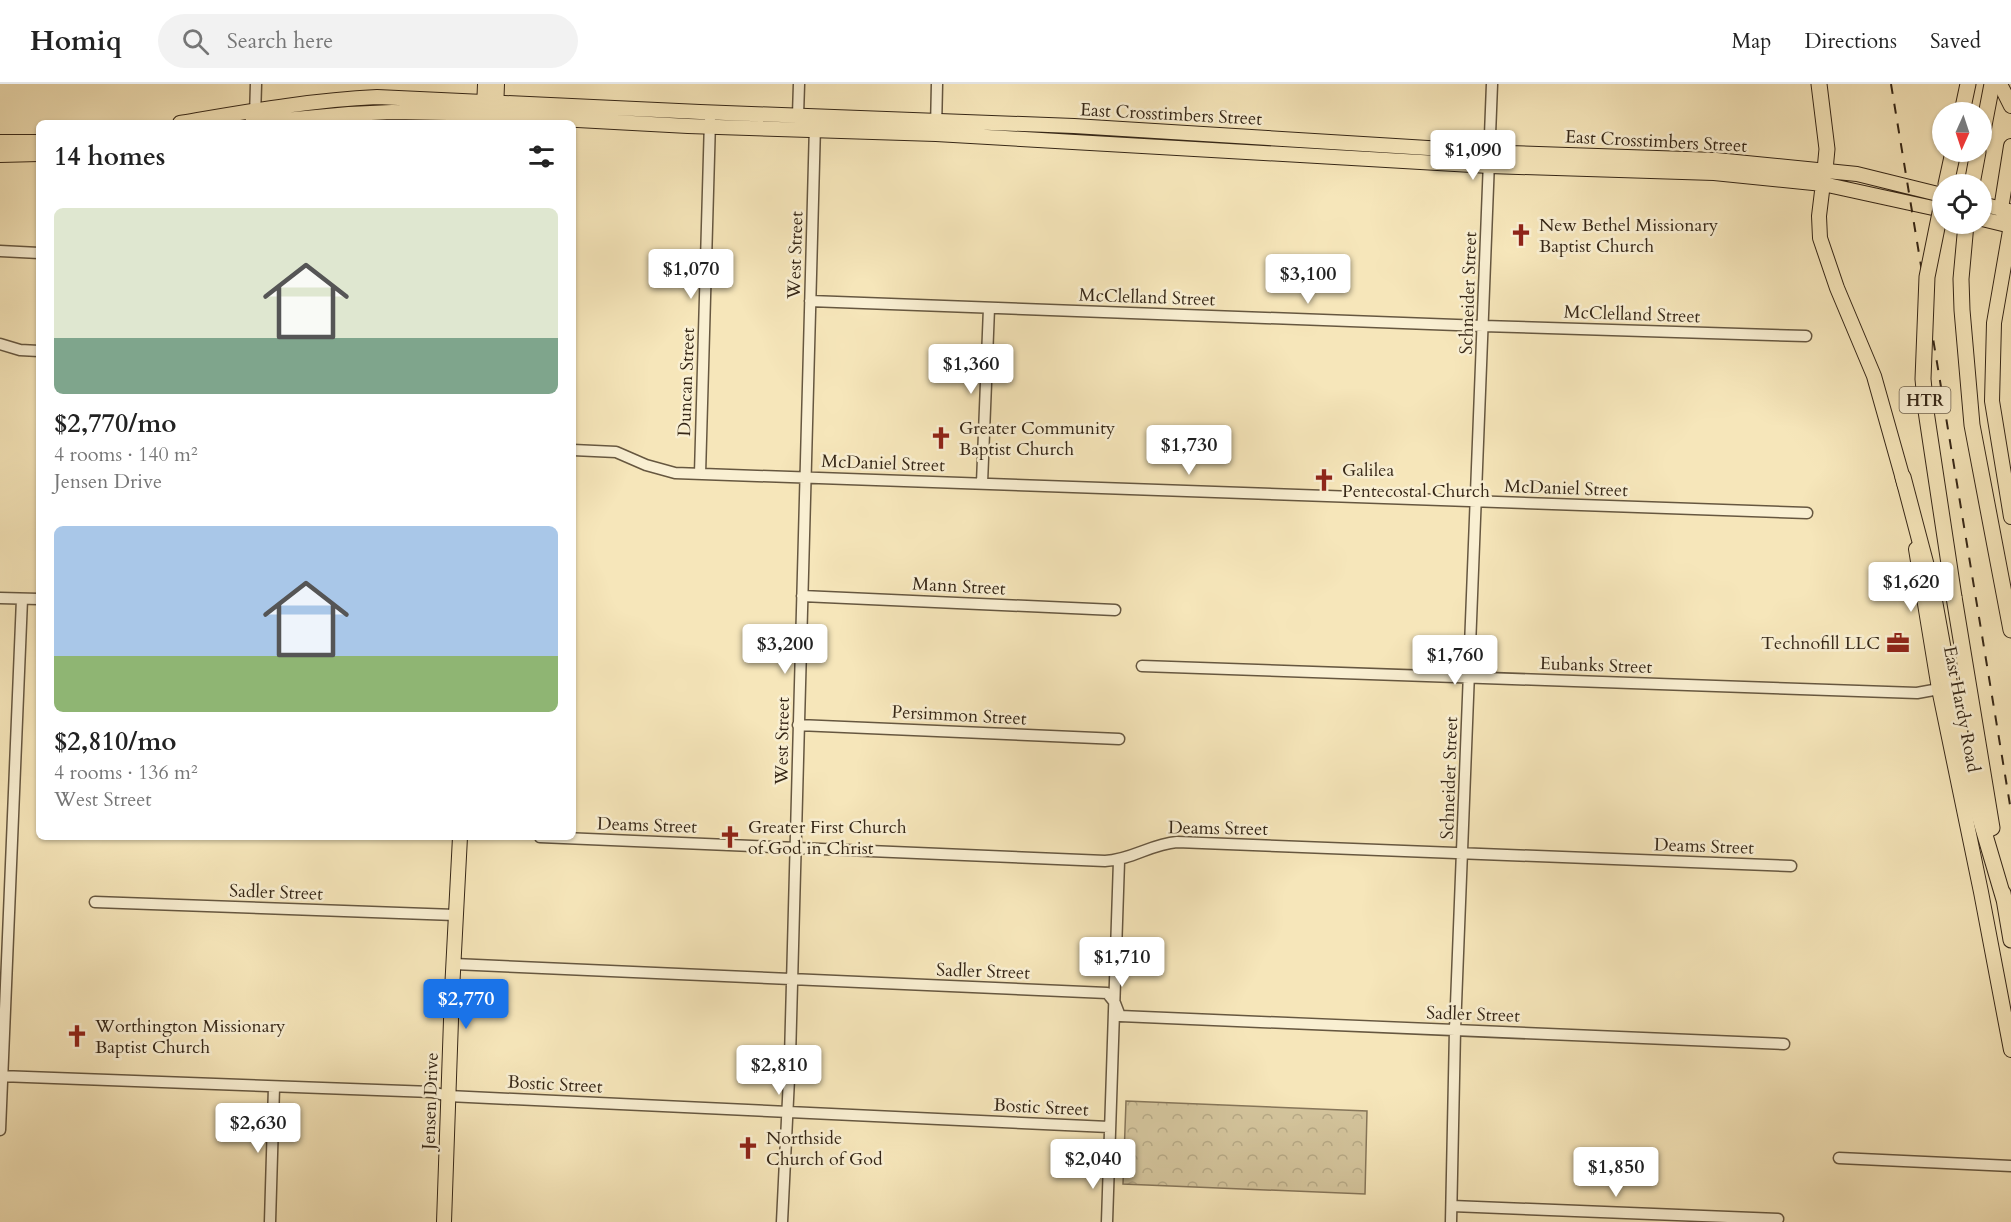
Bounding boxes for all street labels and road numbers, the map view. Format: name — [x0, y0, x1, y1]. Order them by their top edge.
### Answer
street label: East Crosstimbers Street — [1079, 97, 1263, 132]
street label: East Crosstimbers Street — [1564, 124, 1748, 159]
street label: West Street — [781, 210, 810, 300]
street label: Schneider Street — [1454, 231, 1483, 355]
street label: McClelland Street — [1078, 283, 1216, 312]
street label: McClelland Street — [1563, 300, 1701, 329]
street label: Duncan Street — [672, 327, 701, 437]
road number: HTR — [1900, 387, 1950, 413]
street label: McDaniel Street — [821, 449, 946, 478]
street label: McDaniel Street — [1504, 474, 1629, 503]
street label: Mann Street — [912, 572, 1007, 601]
street label: East Hardy Road — [1937, 644, 1986, 775]
street label: Eubanks Street — [1539, 651, 1653, 680]
street label: West Street — [769, 697, 796, 786]
street label: Persimmon Street — [891, 699, 1027, 732]
street label: Schneider Street — [1435, 716, 1464, 840]
street label: Deams Street — [597, 811, 698, 840]
street label: Deams Street — [1168, 815, 1268, 842]
street label: Deams Street — [1654, 832, 1755, 861]
street label: Sadler Street — [229, 878, 324, 907]
street label: Sadler Street — [936, 957, 1031, 986]
street label: Sadler Street — [1426, 1000, 1521, 1029]
street label: Jensen Drive — [416, 1052, 445, 1153]
street label: Bostic Street — [507, 1070, 603, 1099]
street label: Bostic Street — [993, 1093, 1089, 1122]

